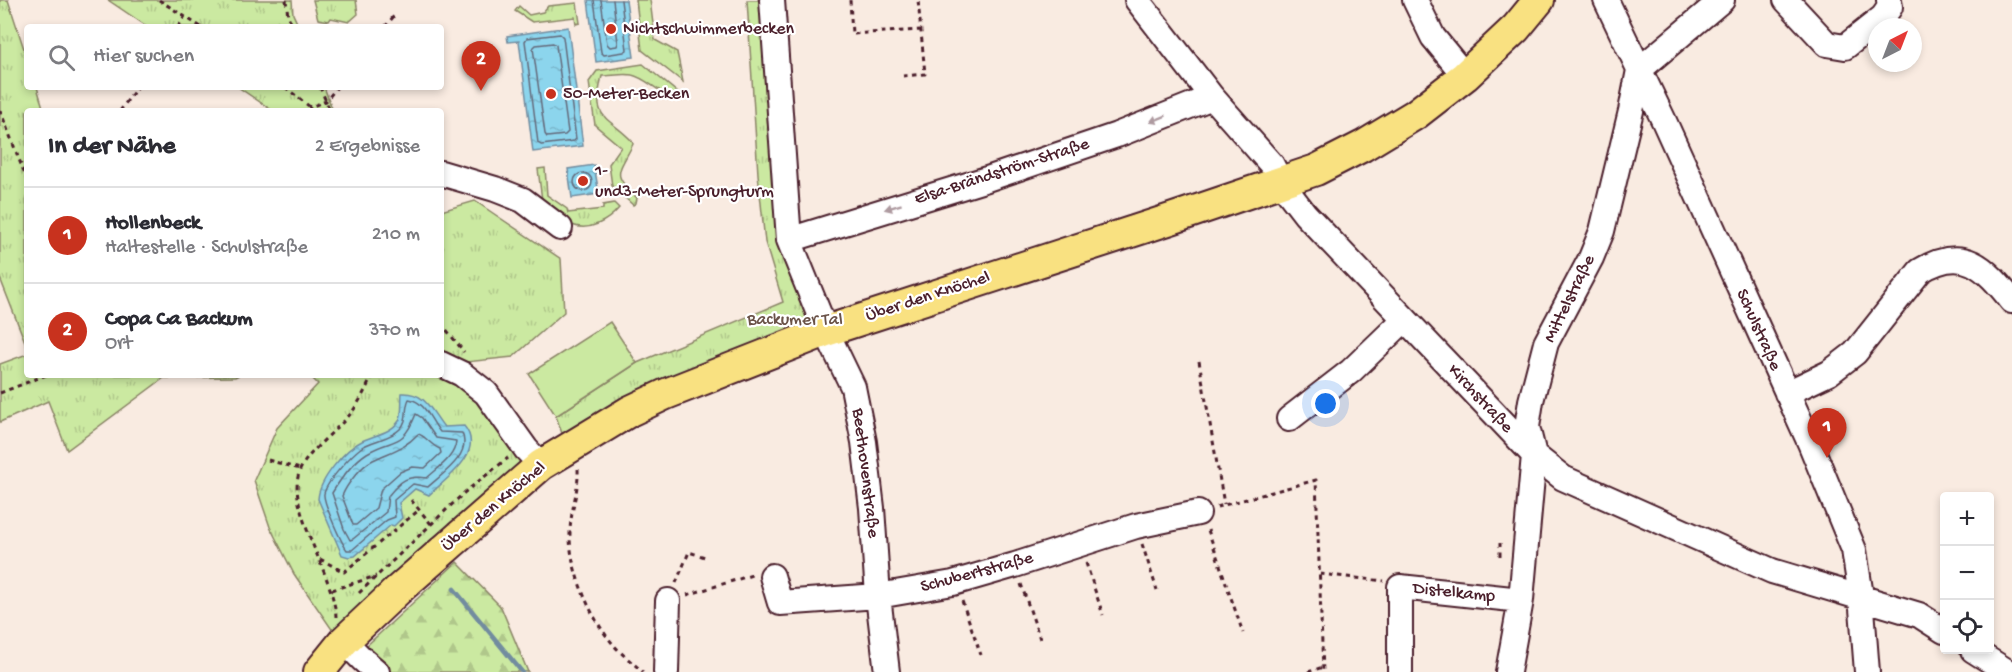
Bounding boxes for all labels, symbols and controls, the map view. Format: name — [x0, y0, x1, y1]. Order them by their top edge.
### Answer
north arrow — [1868, 18, 1922, 72]
place label: Nichtschwimmerbecken — [623, 19, 794, 40]
marker: Nichtschwimmerbecken — [604, 22, 618, 36]
search box — [24, 24, 444, 90]
icon: search — [45, 41, 78, 74]
pin: 2 — [462, 42, 500, 91]
text: Hier suchen — [93, 44, 194, 70]
place label: 50-Meter-Becken — [563, 84, 690, 105]
marker: 50-Meter-Becken — [544, 87, 558, 101]
one-way arrow — [1148, 114, 1166, 124]
text: In der Nähe — [48, 132, 176, 163]
street label: Elsa-Brändström-Straße — [912, 134, 1093, 210]
text: 2 Ergebnisse — [315, 136, 420, 159]
place label: 1- und3-Meter-Sprungturm — [594, 161, 774, 203]
marker: 1- und3-Meter-Sprungturm — [576, 174, 590, 188]
one-way arrow — [884, 203, 902, 212]
text: Hollenbeck — [105, 211, 201, 237]
text: 1 — [63, 224, 72, 247]
text: 210 m — [372, 224, 420, 247]
text: Haltestelle · Schulstraße — [105, 237, 308, 260]
street label: Mittelstraße — [1540, 251, 1601, 346]
street label: Über den Knöchel — [863, 267, 993, 327]
street label: Schulstraße — [1731, 286, 1786, 375]
text: Copa Ca Backum — [105, 307, 253, 333]
park label: Backumer Tal — [746, 310, 843, 331]
text: 2 — [63, 320, 72, 343]
text: 370 m — [369, 320, 420, 343]
text: Ort — [105, 333, 132, 356]
street label: Kirchstraße — [1443, 360, 1518, 438]
your location — [1311, 389, 1340, 418]
street label: Beethovenstraße — [847, 406, 883, 540]
pin: 1 — [1808, 408, 1846, 458]
street label: Über den Knöchel — [438, 457, 550, 557]
map controls — [1940, 492, 1994, 654]
button: + — [1940, 492, 1994, 546]
button: − — [1940, 546, 1994, 600]
street label: Schubertstraße — [918, 548, 1036, 598]
street label: Distelkamp — [1411, 578, 1496, 608]
button: locate — [1940, 600, 1994, 654]

